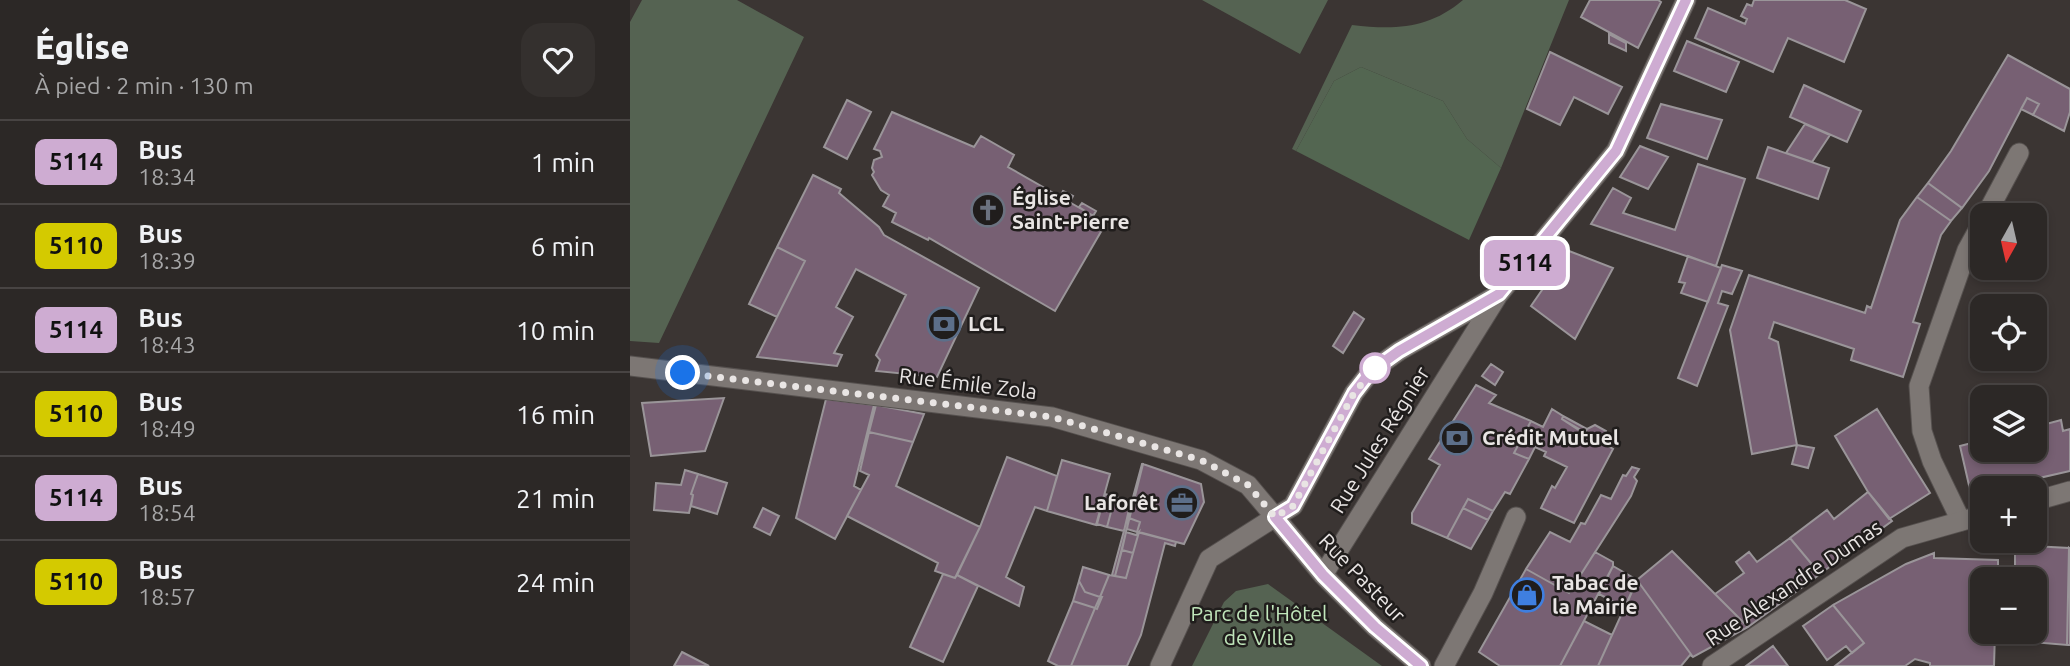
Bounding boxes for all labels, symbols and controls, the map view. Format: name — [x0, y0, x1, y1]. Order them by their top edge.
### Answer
button: heart — [521, 23, 595, 97]
text: Église — [35, 28, 129, 65]
text: À pied · 2 min · 130 m — [35, 73, 254, 98]
text: Bus — [138, 135, 183, 164]
text: 5114 — [49, 148, 103, 175]
text: 1 min — [531, 148, 595, 177]
text: 18:34 — [138, 164, 196, 189]
place label: Église Saint-Pierre — [1012, 185, 1130, 233]
church icon: Église Saint-Pierre — [969, 191, 1007, 229]
north arrow — [1970, 203, 2048, 280]
map controls — [1970, 203, 2047, 644]
text: Bus — [138, 219, 183, 248]
text: 5110 — [49, 232, 103, 259]
text: 6 min — [531, 232, 595, 261]
line badge: 5114 — [1476, 240, 1574, 286]
text: 18:39 — [138, 248, 196, 273]
text: 5114 — [1498, 249, 1552, 276]
button: locate — [1970, 294, 2047, 371]
text: Bus — [138, 303, 183, 332]
bank icon: LCL — [925, 305, 963, 343]
place label: LCL — [968, 311, 1004, 335]
text: 5114 — [49, 316, 103, 343]
text: 10 min — [516, 316, 595, 345]
text: 18:43 — [138, 332, 196, 357]
unlabelled marker — [1360, 353, 1390, 383]
your location — [665, 355, 700, 390]
street label: Rue Jules Régnier — [1324, 362, 1434, 517]
street label: Rue Émile Zola — [898, 363, 1038, 403]
button: layers — [1970, 385, 2047, 462]
text: Bus — [138, 387, 183, 416]
text: 5110 — [49, 400, 103, 427]
text: 16 min — [516, 400, 595, 429]
text: 18:49 — [138, 416, 196, 441]
bank icon: Crédit Mutuel — [1438, 419, 1476, 457]
place label: Crédit Mutuel — [1482, 425, 1619, 449]
text: Bus — [138, 471, 183, 500]
button: + — [1970, 476, 2047, 553]
text: 5114 — [49, 484, 103, 511]
text: 21 min — [516, 484, 595, 513]
office icon: Laforêt — [1163, 484, 1201, 522]
place label: Laforêt — [1084, 490, 1158, 514]
text: 18:54 — [138, 500, 196, 525]
street label: Rue Alexandre Dumas — [1701, 514, 1886, 650]
street label: Rue Pasteur — [1315, 528, 1411, 626]
text: Bus — [138, 555, 183, 584]
button: − — [1970, 567, 2047, 644]
text: 5110 — [49, 568, 103, 595]
text: 24 min — [516, 568, 595, 597]
place label: Tabac de la Mairie — [1552, 570, 1639, 618]
shop icon: Tabac de la Mairie — [1508, 576, 1546, 614]
text: 18:57 — [138, 584, 196, 609]
park label: Parc de l'Hôtel de Ville — [1190, 601, 1328, 649]

